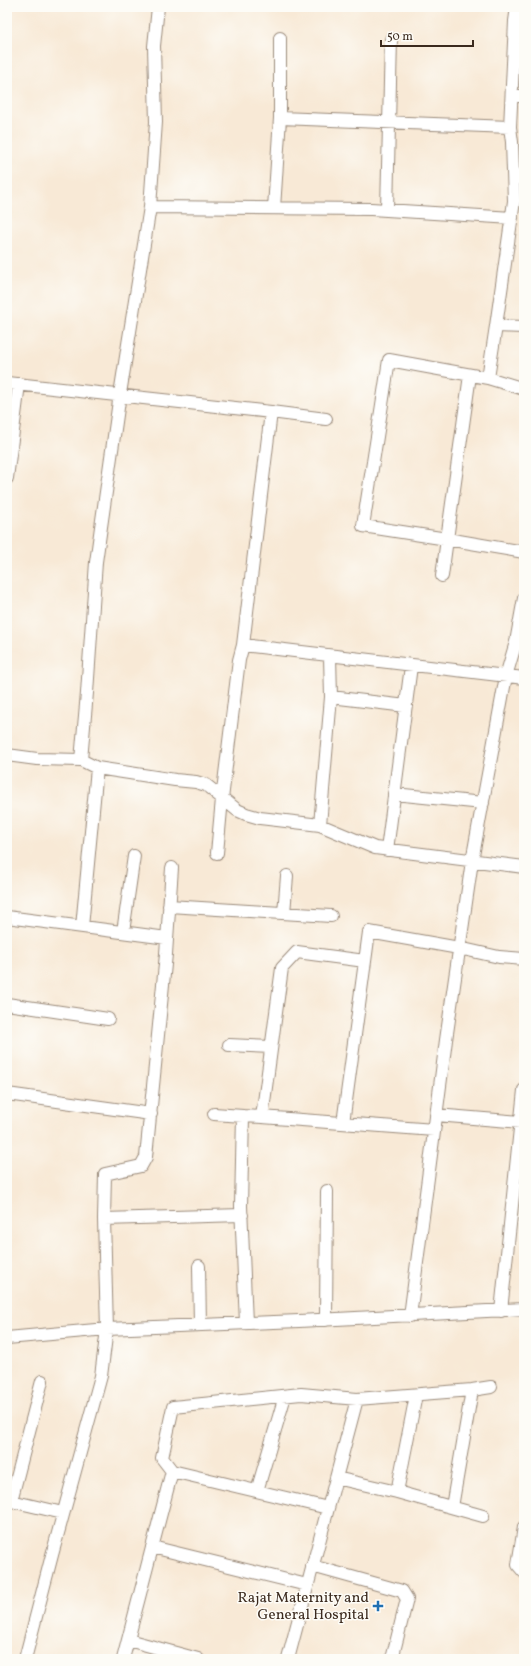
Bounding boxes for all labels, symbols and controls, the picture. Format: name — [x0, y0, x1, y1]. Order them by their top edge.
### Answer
scale bar — [381, 22, 473, 48]
text: 50 m — [387, 29, 413, 45]
place label: Rajat Maternity and General Hospital — [238, 1588, 369, 1626]
marker: Rajat Maternity and General Hospital — [372, 1600, 384, 1612]

